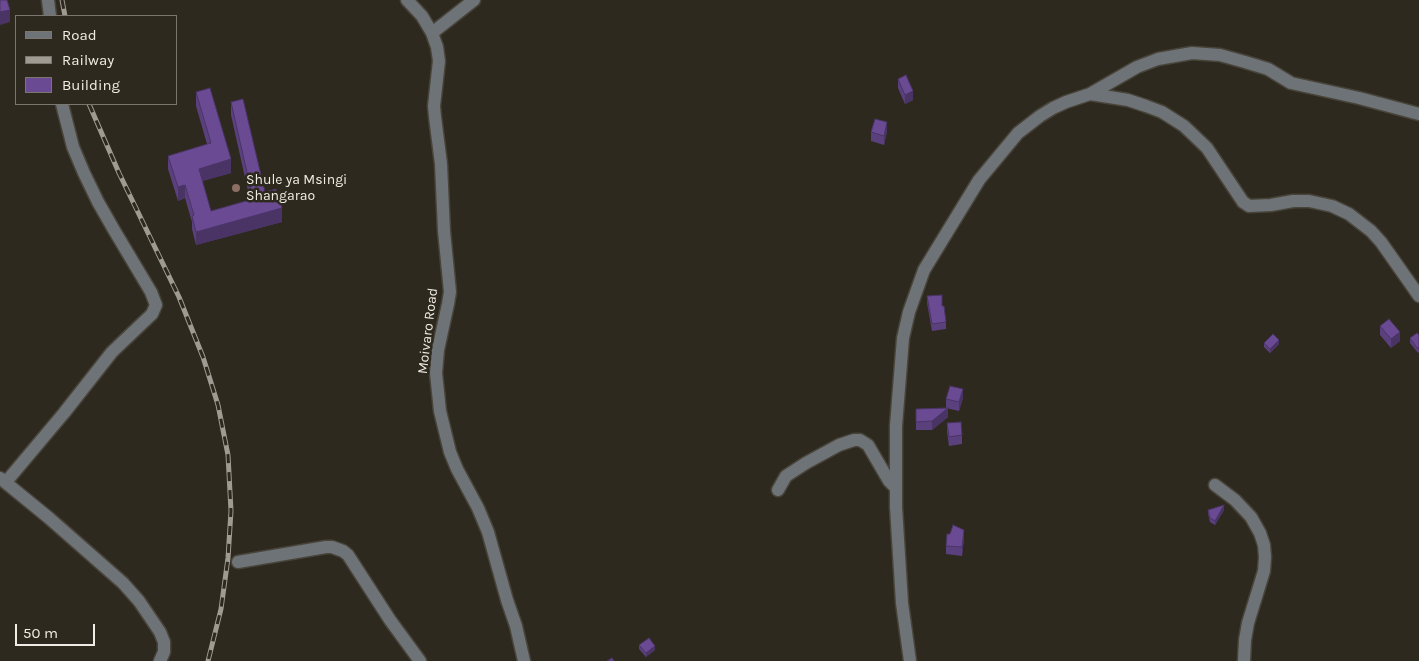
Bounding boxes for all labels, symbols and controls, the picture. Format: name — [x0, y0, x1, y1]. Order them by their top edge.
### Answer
legend — [15, 15, 178, 105]
text: Road — [62, 26, 97, 44]
text: Railway — [62, 51, 114, 69]
text: Building — [62, 76, 120, 94]
place label: Shule ya Msingi Shangarao — [246, 172, 347, 204]
marker: Shule ya Msingi Shangarao — [230, 182, 242, 194]
street label: Moivaro Road — [414, 287, 442, 375]
scale bar — [18, 614, 98, 646]
text: 50 m — [23, 624, 58, 642]

